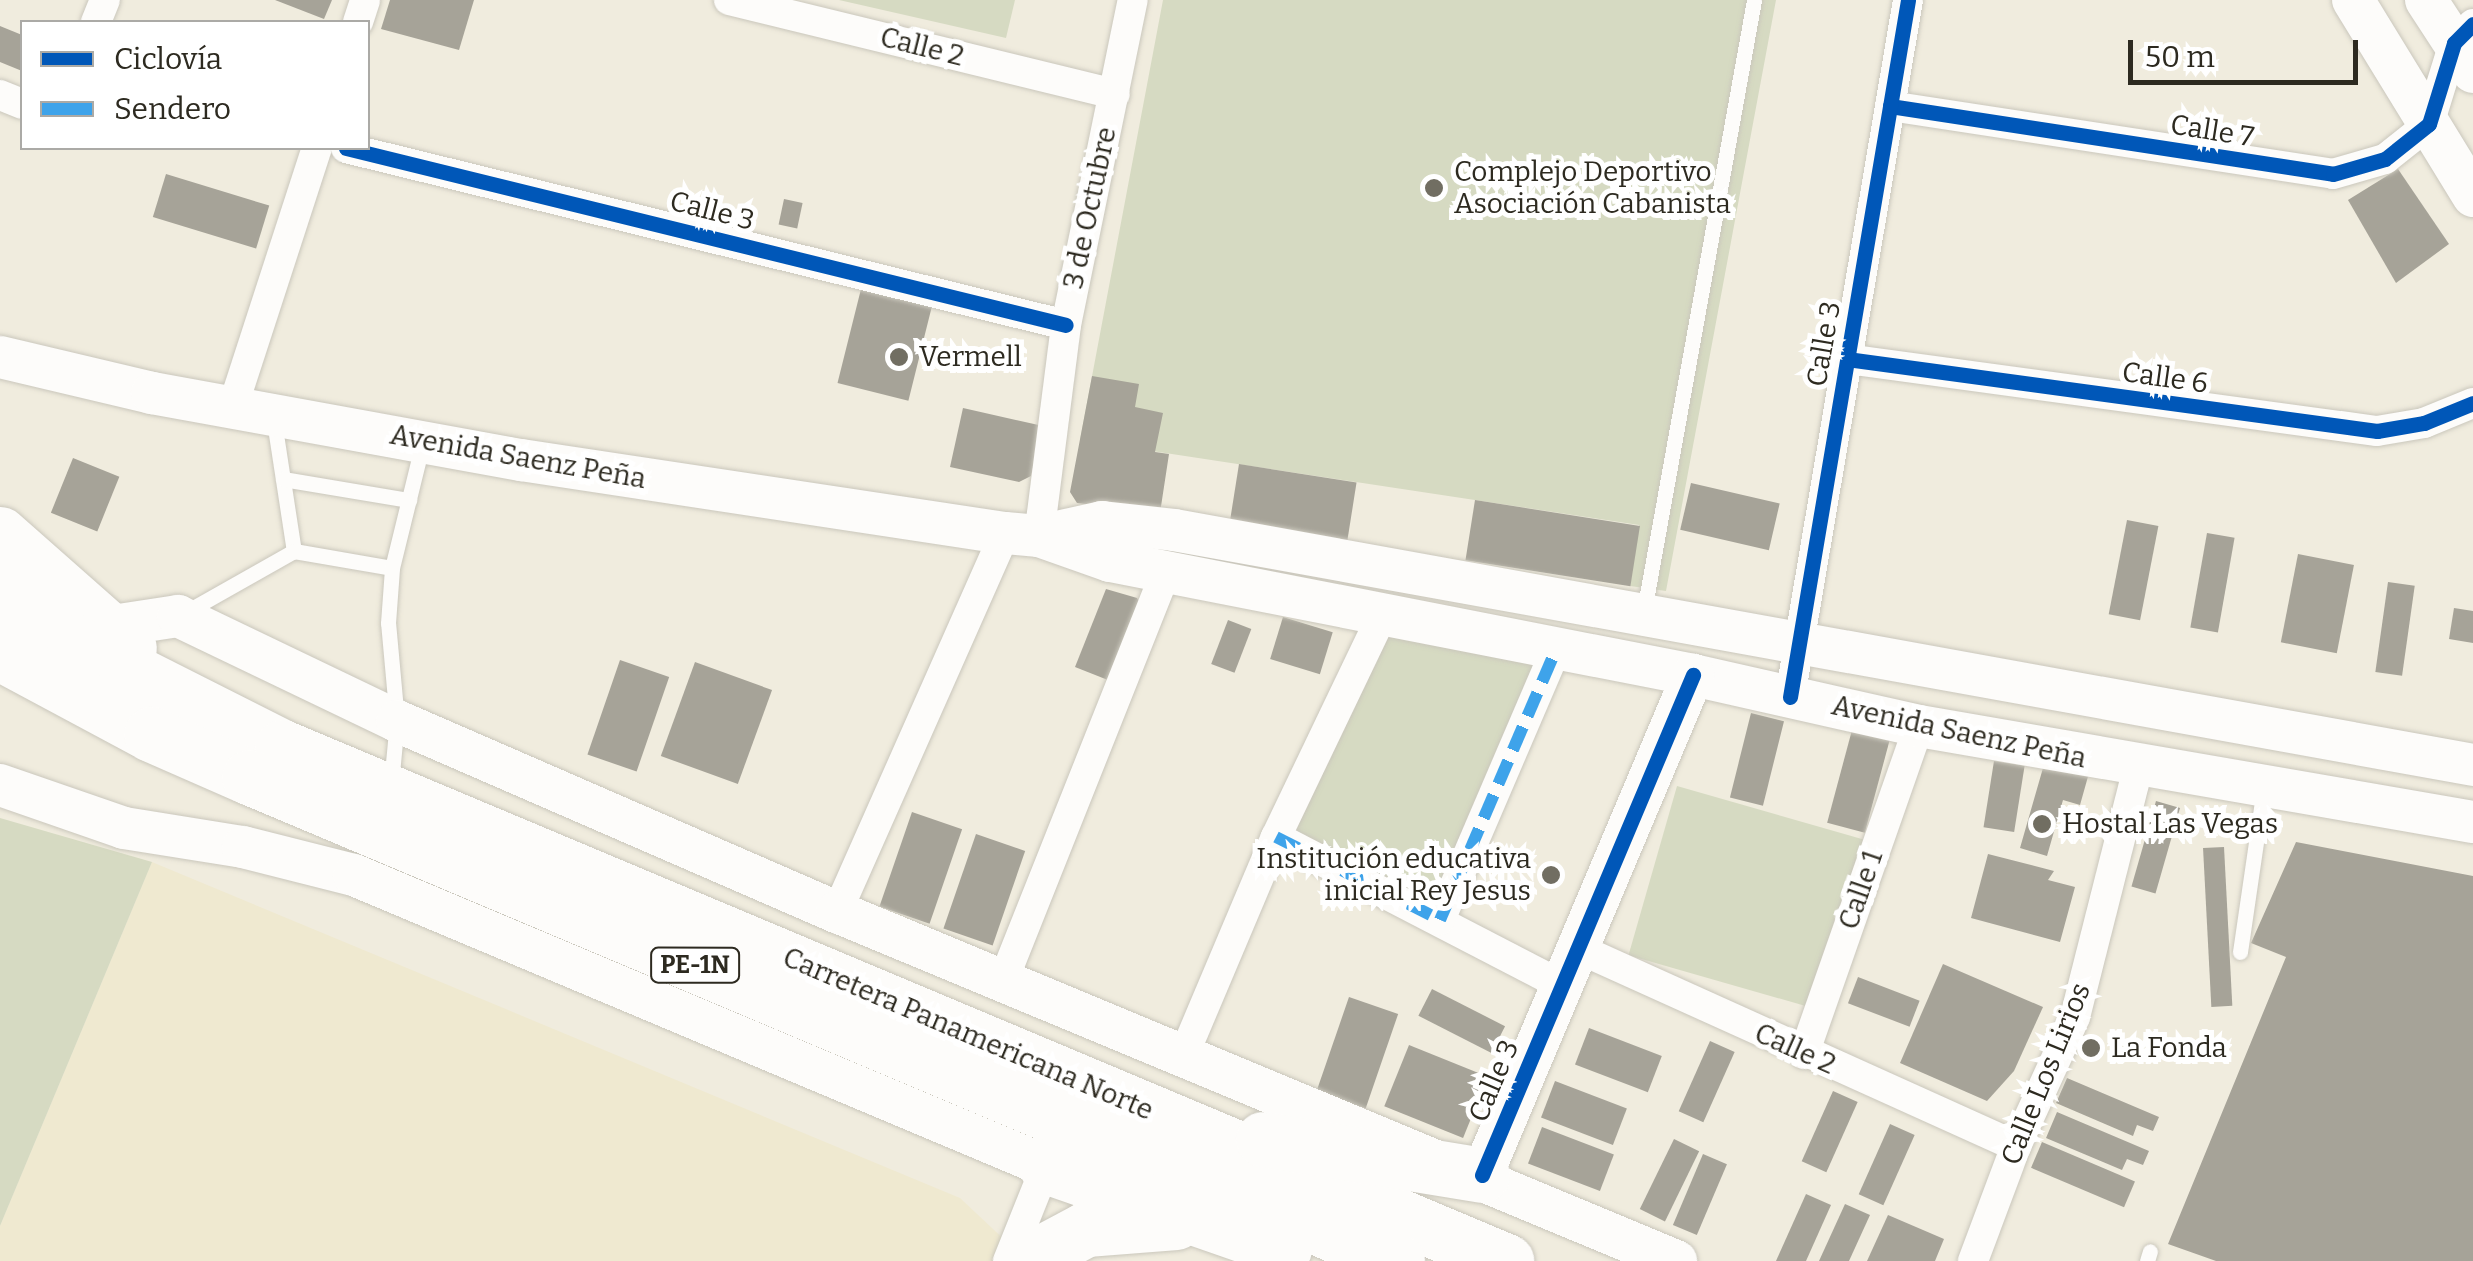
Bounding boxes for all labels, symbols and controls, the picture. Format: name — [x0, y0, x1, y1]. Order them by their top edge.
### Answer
legend — [20, 20, 370, 150]
street label: Calle 2 — [877, 20, 967, 74]
scale bar — [2133, 20, 2363, 82]
text: 50 m — [2145, 39, 2215, 75]
text: Ciclovía — [114, 41, 222, 77]
text: Sendero — [114, 91, 231, 127]
street label: Calle 7 — [2168, 108, 2256, 154]
street label: 3 de Octubre — [1056, 124, 1124, 292]
place label: Complejo Deportivo Asociación Cabanista — [1454, 155, 1731, 221]
marker: Complejo Deportivo Asociación Cabanista — [1423, 177, 1445, 199]
street label: Calle 3 — [666, 184, 758, 238]
street label: Calle 3 — [1800, 299, 1848, 389]
place label: Vermell — [919, 340, 1022, 374]
marker: Vermell — [888, 346, 910, 368]
street label: Calle 6 — [2120, 355, 2210, 401]
street label: Avenida Saenz Peña — [387, 418, 649, 496]
street label: Avenida Saenz Peña — [1829, 689, 2089, 775]
place label: Hostal Las Vegas — [2062, 807, 2278, 841]
marker: Hostal Las Vegas — [2031, 813, 2053, 835]
place label: Institución educativa inicial Rey Jesus — [1256, 842, 1531, 908]
street label: Calle 1 — [1832, 846, 1890, 934]
marker: Institución educativa inicial Rey Jesus — [1540, 864, 1562, 886]
street label: Carretera Panamericana Norte — [778, 941, 1158, 1127]
road number: PE-1N — [650, 945, 740, 985]
street label: Calle Los Lirios — [1994, 978, 2098, 1170]
street label: Calle 2 — [1749, 1016, 1841, 1082]
place label: La Fonda — [2111, 1031, 2227, 1065]
street label: Calle 3 — [1462, 1035, 1526, 1127]
marker: La Fonda — [2080, 1037, 2102, 1059]

